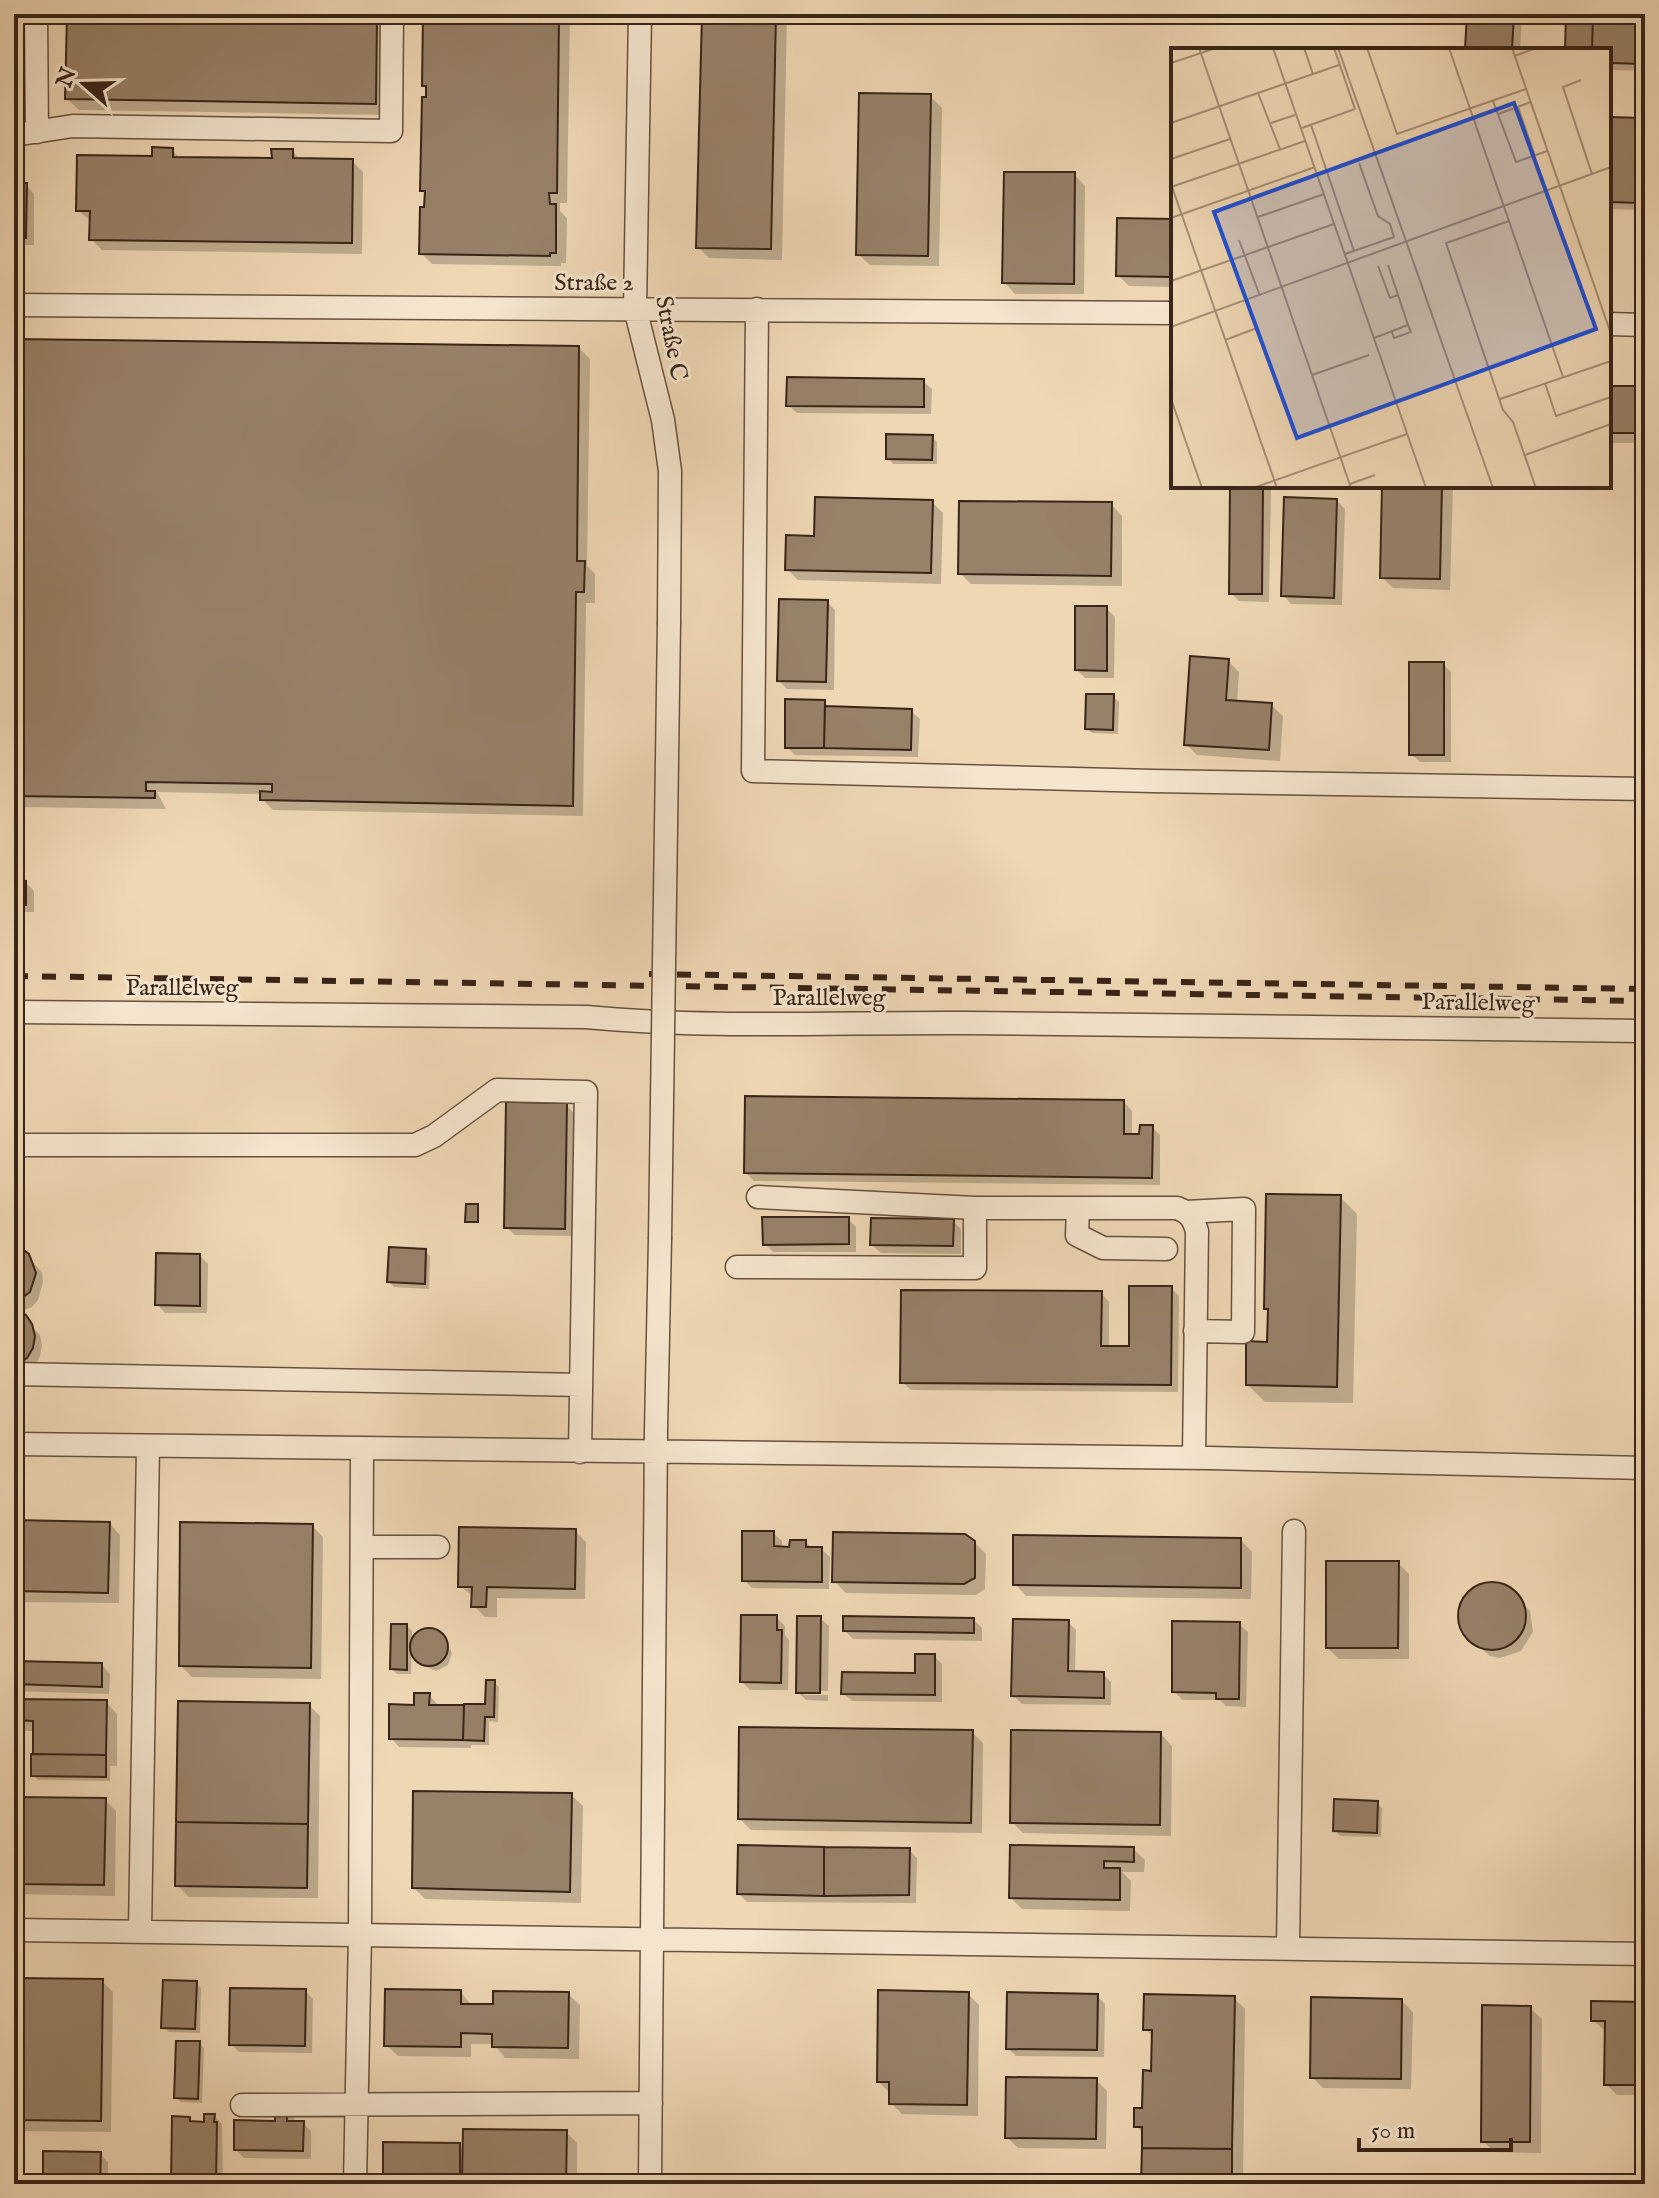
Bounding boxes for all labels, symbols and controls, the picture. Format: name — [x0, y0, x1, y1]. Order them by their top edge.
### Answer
north arrow — [44, 44, 124, 124]
inset map — [1171, 48, 1611, 488]
text: N — [50, 64, 83, 93]
street label: Straße 2 — [554, 268, 634, 299]
street label: Straße C — [647, 293, 694, 383]
street label: Parallelweg — [125, 973, 240, 1004]
street label: Parallelweg — [772, 983, 887, 1014]
street label: Parallelweg — [1421, 987, 1536, 1020]
scale bar — [1359, 2102, 1511, 2152]
text: 50 m — [1371, 2116, 1415, 2147]

